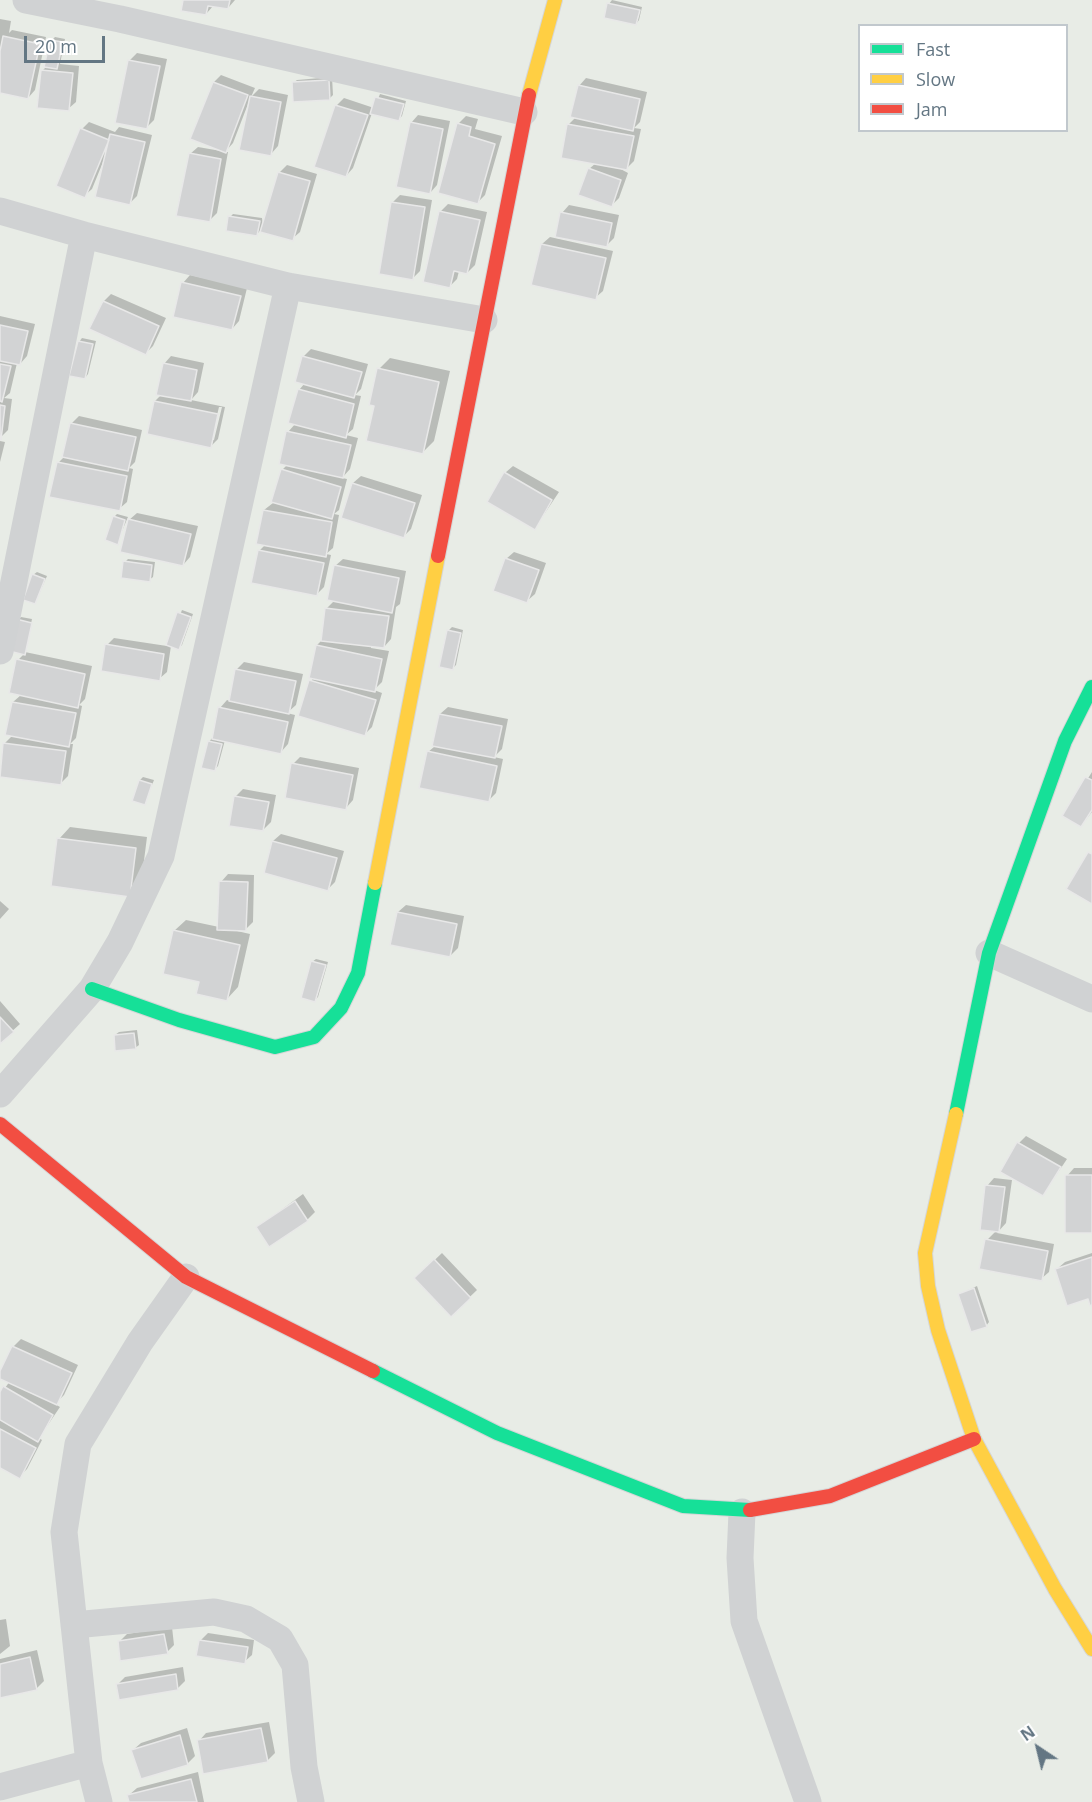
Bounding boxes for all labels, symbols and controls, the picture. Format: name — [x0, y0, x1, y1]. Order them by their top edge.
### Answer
scale bar — [27, 24, 108, 62]
legend — [858, 24, 1068, 132]
text: 20 m — [35, 34, 77, 58]
text: Fast — [916, 37, 950, 61]
text: Slow — [916, 67, 955, 91]
text: Jam — [916, 97, 948, 121]
north arrow — [1008, 1718, 1068, 1778]
text: N — [1016, 1721, 1039, 1746]

